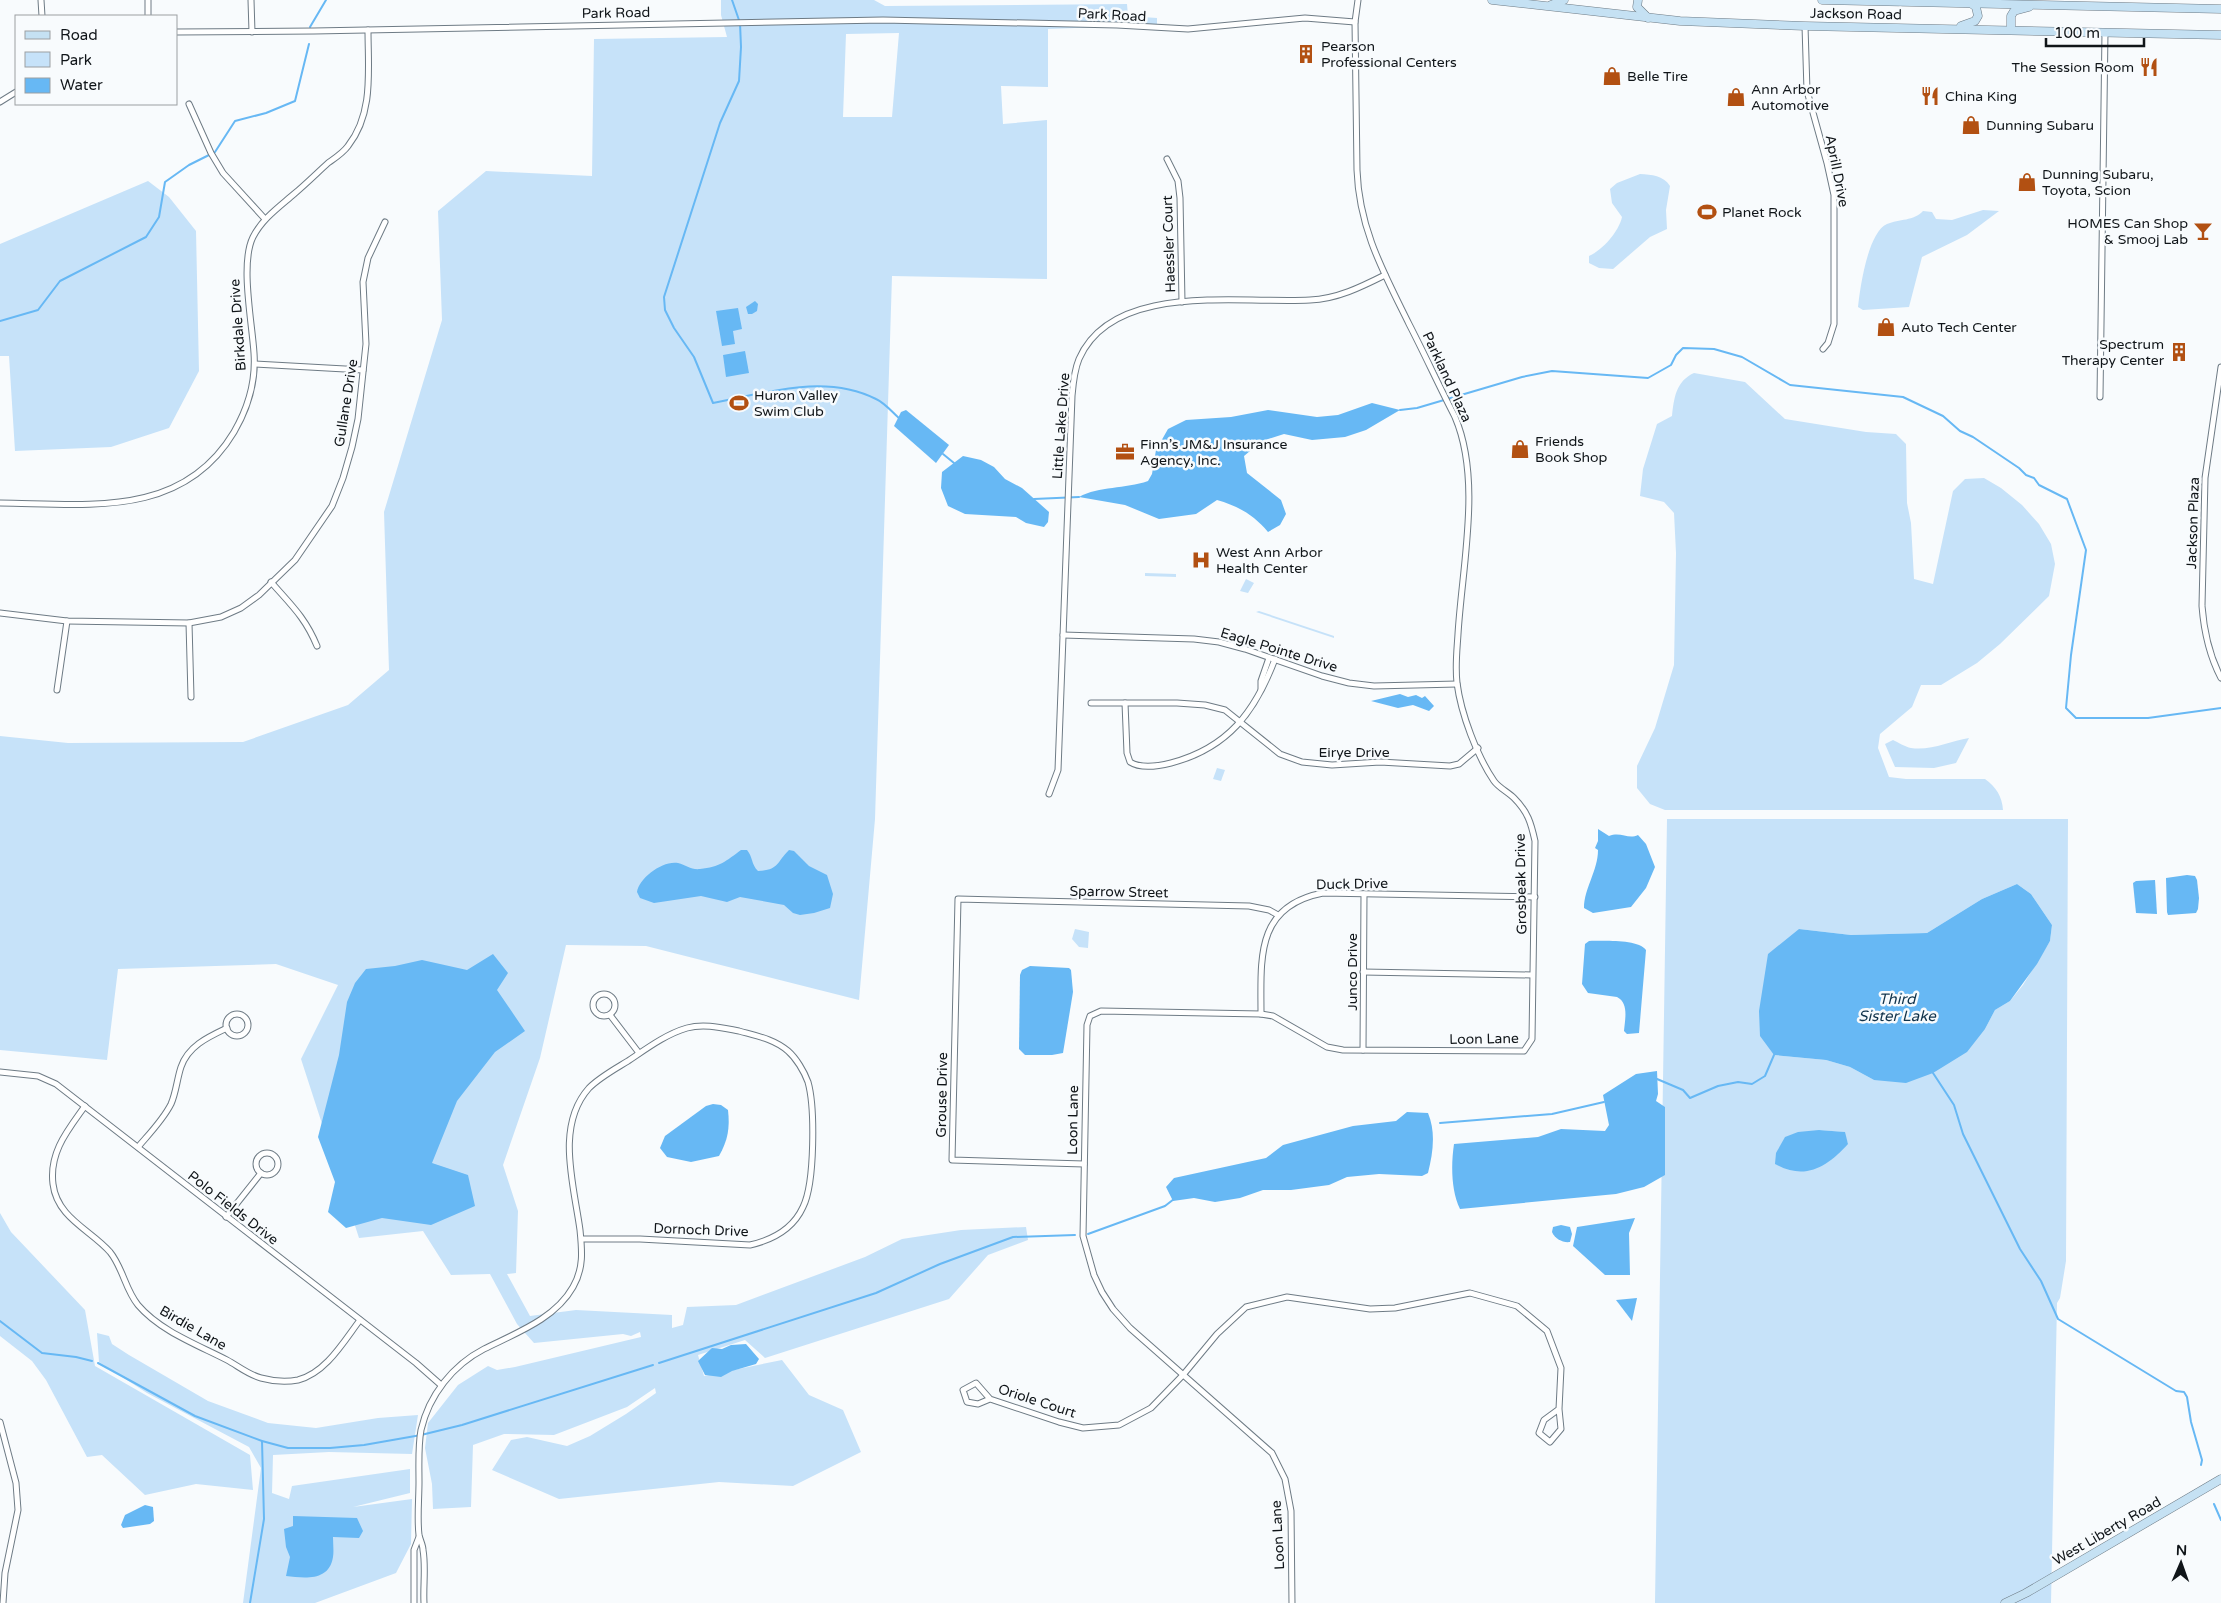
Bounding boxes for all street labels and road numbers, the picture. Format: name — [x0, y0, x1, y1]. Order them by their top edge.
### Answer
street label: Park Road — [581, 4, 651, 22]
street label: Park Road — [1077, 5, 1147, 25]
street label: Jackson Road — [1810, 5, 1902, 23]
street label: Aprill Drive — [1822, 133, 1852, 209]
street label: Haessler Court — [1159, 194, 1179, 293]
street label: Birkdale Drive — [226, 278, 250, 372]
street label: Parkland Plaza — [1419, 329, 1475, 425]
street label: Gullane Drive — [331, 358, 361, 448]
street label: Little Lake Drive — [1049, 372, 1073, 480]
street label: Jackson Plaza — [2183, 477, 2203, 569]
street label: Eagle Pointe Drive — [1218, 624, 1340, 676]
street label: Eirye Drive — [1318, 744, 1390, 761]
street label: Grosbeak Drive — [1512, 833, 1530, 935]
street label: Duck Drive — [1316, 875, 1388, 893]
street label: Sparrow Street — [1069, 883, 1169, 901]
street label: Junco Drive — [1344, 933, 1361, 1011]
street label: Loon Lane — [1449, 1030, 1519, 1048]
street label: Grouse Drive — [933, 1052, 951, 1138]
street label: Loon Lane — [1064, 1085, 1082, 1155]
street label: Polo Fields Drive — [184, 1167, 282, 1249]
street label: Dornoch Drive — [653, 1220, 749, 1240]
street label: Birdie Lane — [156, 1302, 230, 1354]
street label: Oriole Court — [996, 1380, 1079, 1422]
street label: West Liberty Road — [2050, 1493, 2164, 1569]
street label: Loon Lane — [1268, 1500, 1288, 1570]

